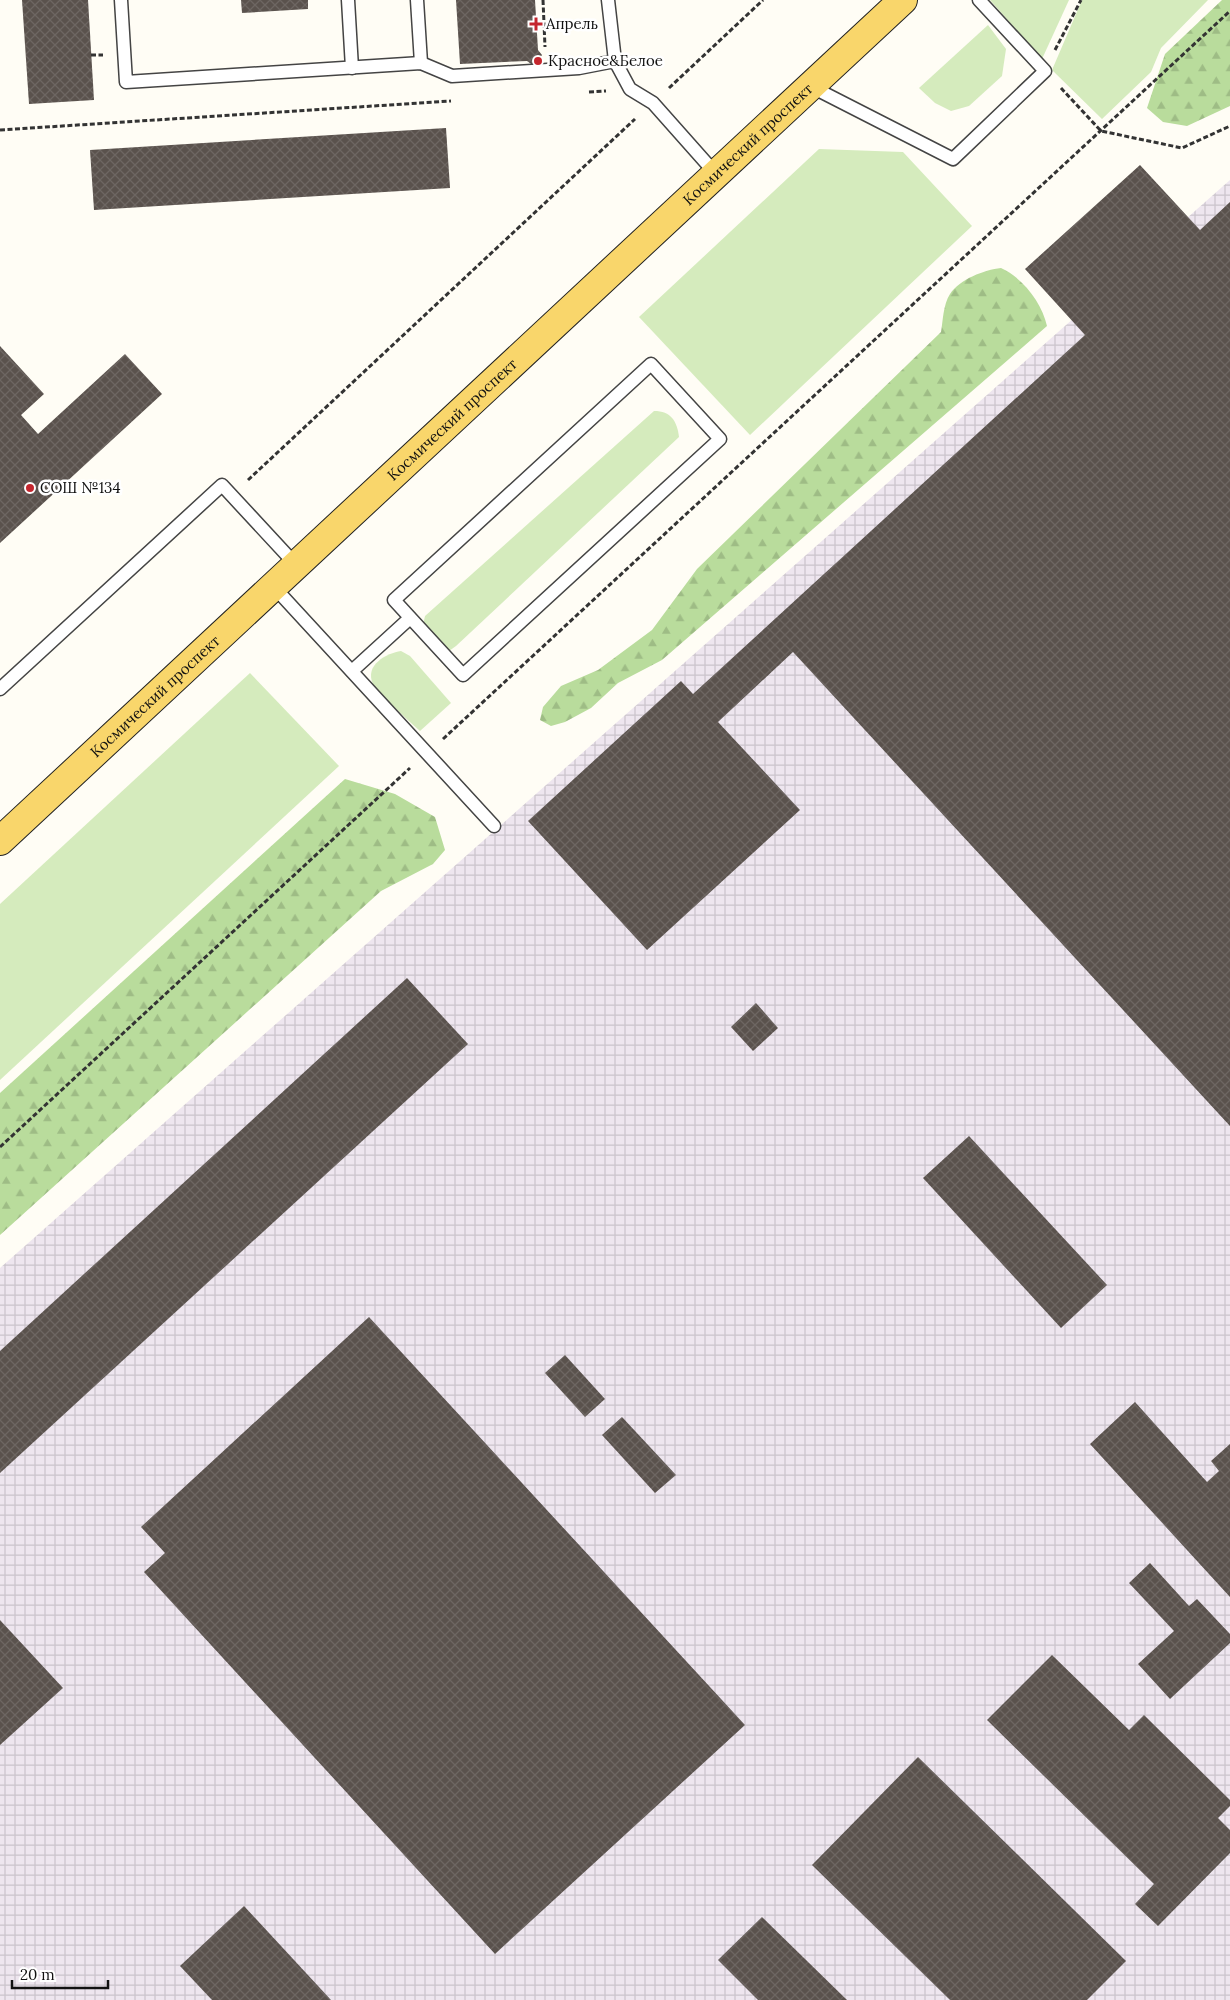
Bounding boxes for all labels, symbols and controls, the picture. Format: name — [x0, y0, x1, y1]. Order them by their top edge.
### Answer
place label: Апрель — [545, 14, 598, 33]
marker: Апрель — [530, 18, 542, 30]
place label: Красное&Белое — [548, 51, 663, 70]
marker: Красное&Белое — [532, 55, 544, 67]
street label: Космический проспект — [679, 79, 817, 209]
street label: Космический проспект — [383, 354, 521, 484]
place label: СОШ №134 — [40, 478, 121, 497]
marker: СОШ №134 — [24, 482, 36, 494]
street label: Космический проспект — [86, 631, 224, 761]
scale bar — [12, 1958, 109, 1990]
text: 20 m — [20, 1965, 55, 1984]

